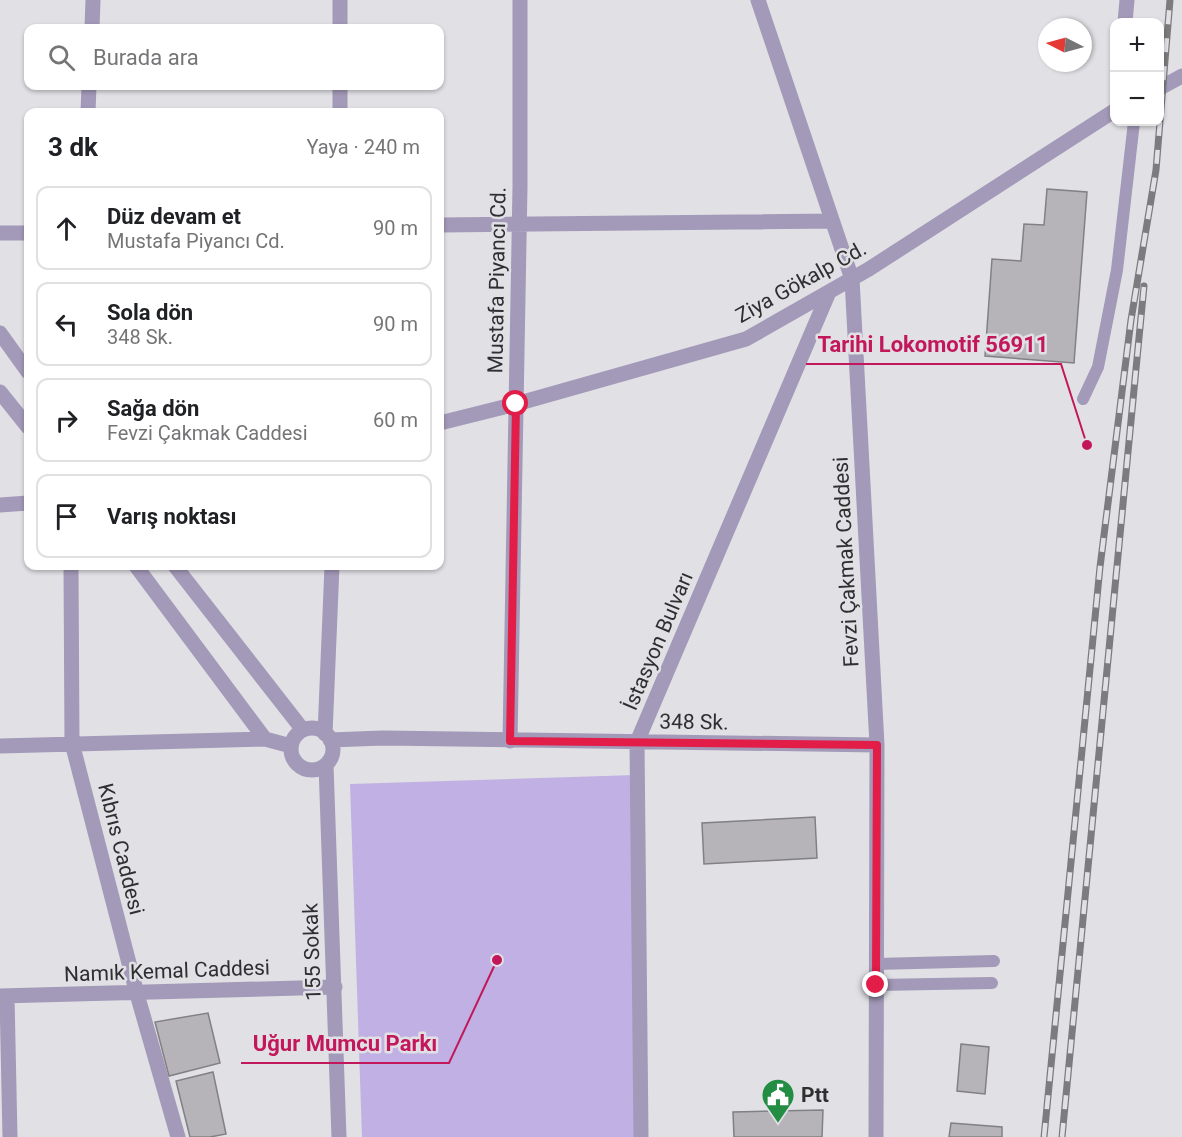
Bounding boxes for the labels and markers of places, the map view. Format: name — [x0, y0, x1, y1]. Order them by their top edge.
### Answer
callout: Tarihi Lokomotif 56911 — [806, 324, 1061, 364]
callout: Uğur Mumcu Parkı — [241, 1023, 449, 1063]
public building icon: Ptt — [760, 1077, 796, 1124]
place label: Ptt — [801, 1083, 829, 1107]

